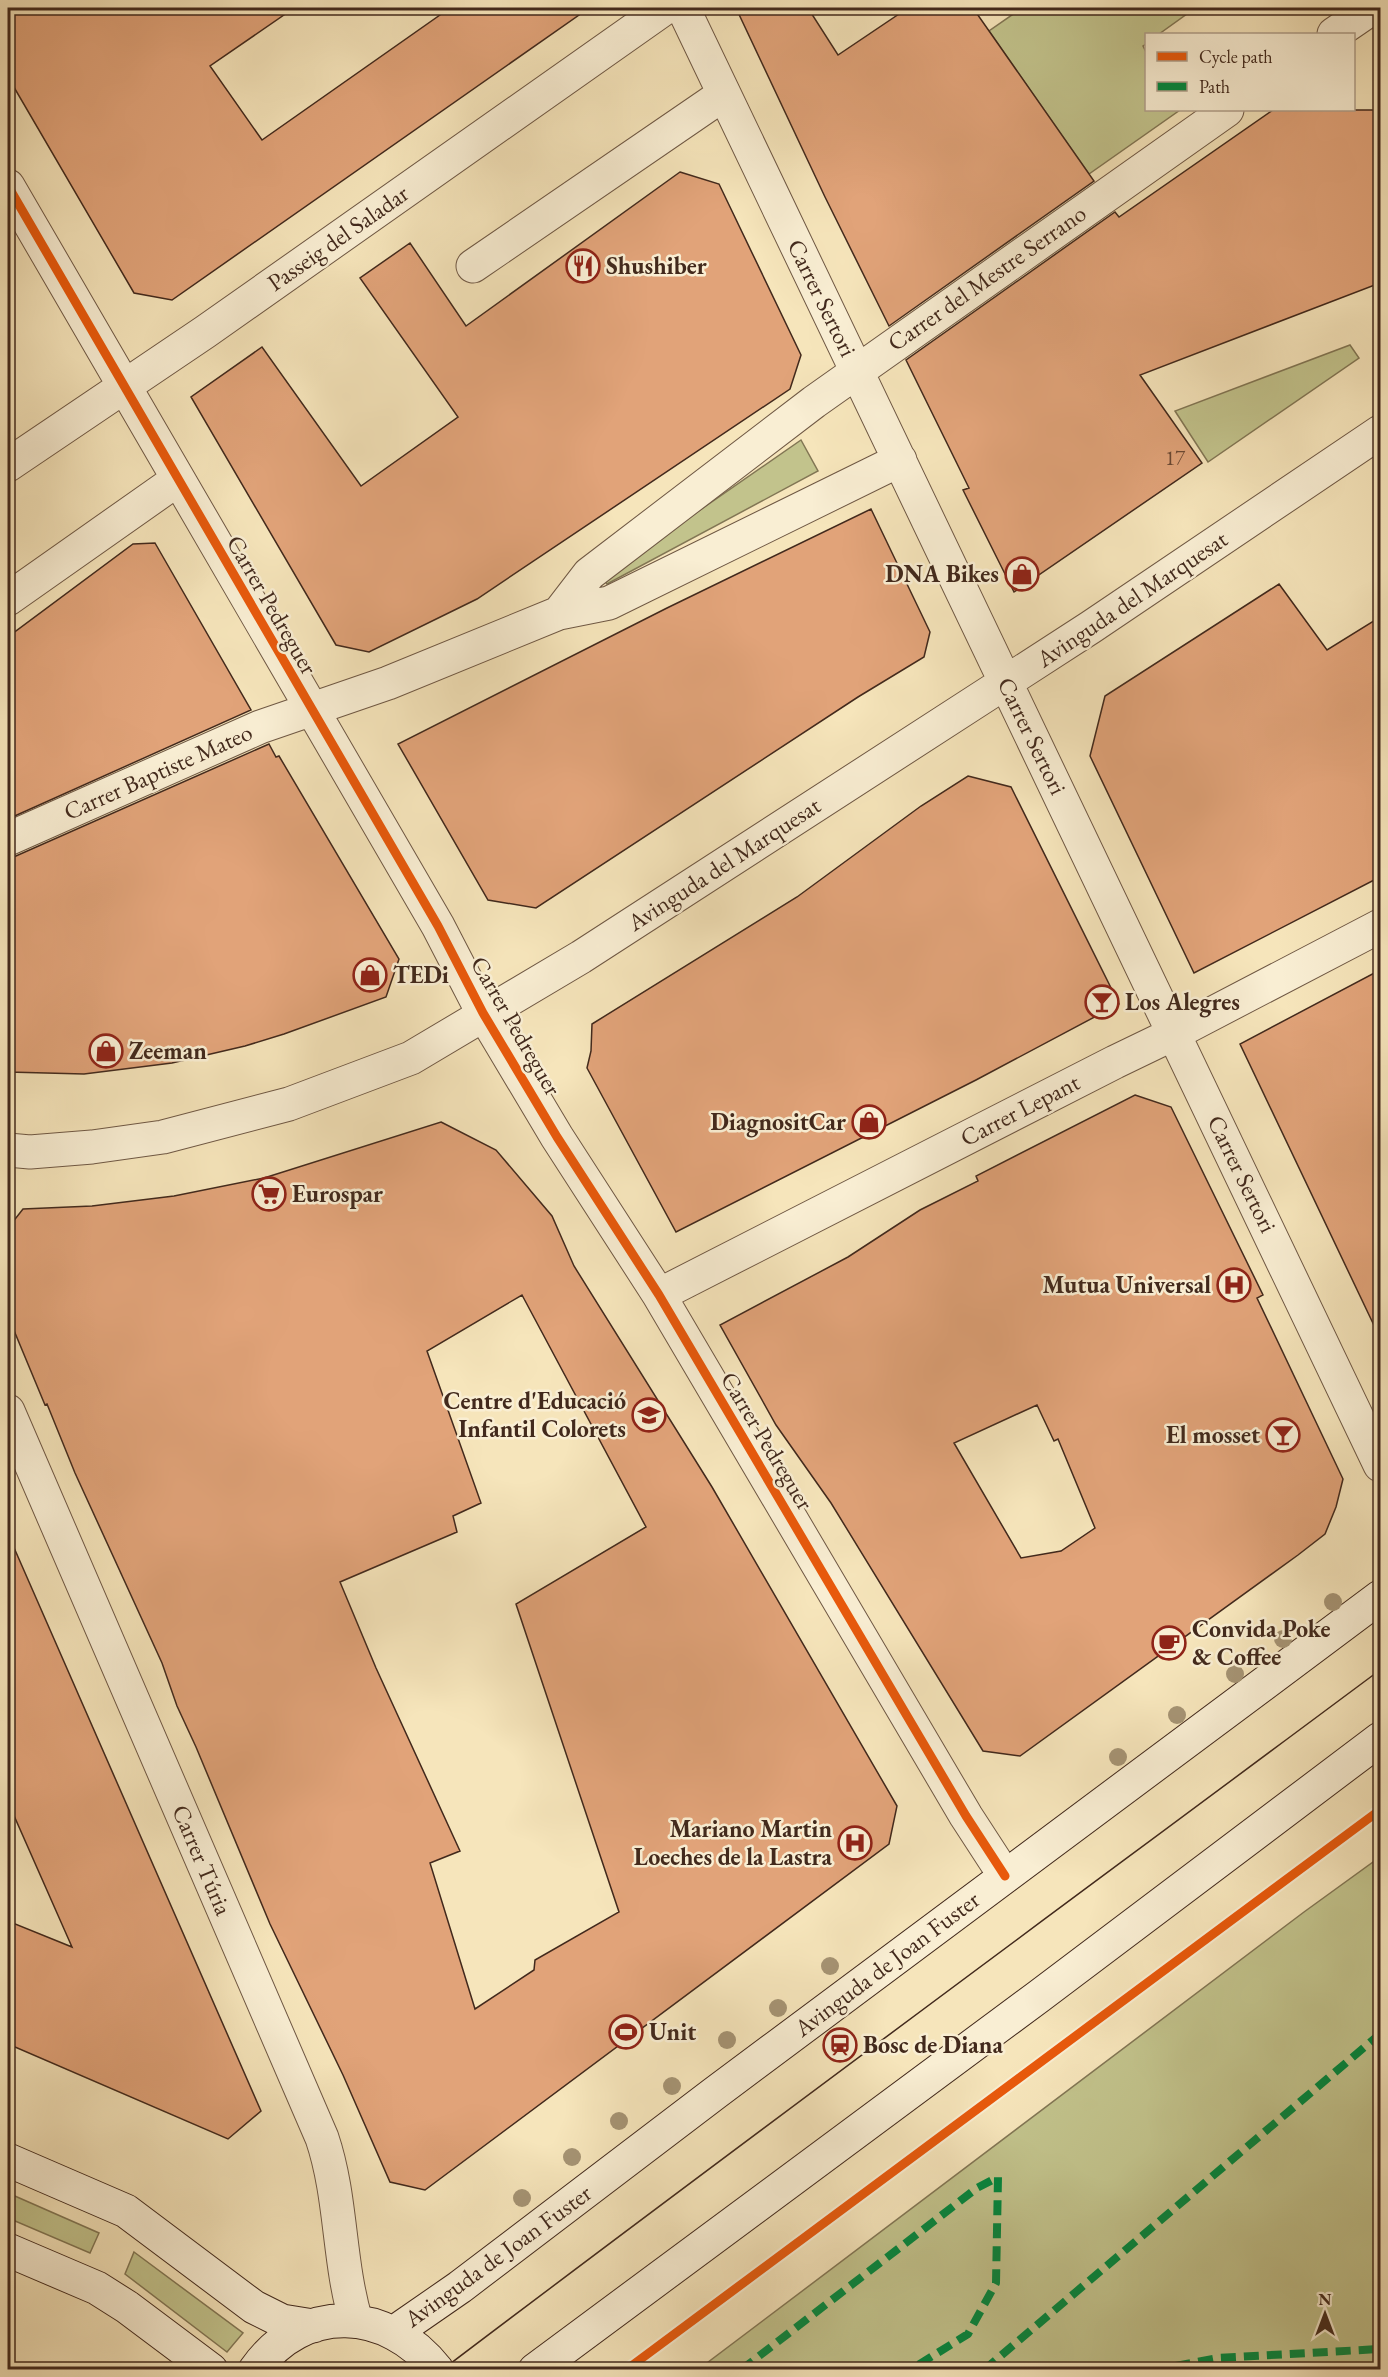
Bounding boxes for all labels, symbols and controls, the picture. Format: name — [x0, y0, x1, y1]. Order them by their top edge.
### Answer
legend — [1145, 33, 1355, 111]
text: Cycle path — [1199, 45, 1273, 68]
text: Path — [1199, 75, 1230, 98]
street label: Passeig del Saladar — [261, 177, 414, 298]
street label: Carrer del Mestre Serrano — [881, 197, 1092, 358]
street label: Carrer Sertori — [781, 234, 864, 362]
restaurant icon: Shushiber — [565, 248, 601, 284]
place label: Shushiber — [606, 250, 707, 281]
house number: 17 — [1165, 444, 1186, 471]
street label: Avinguda del Marquesat — [1029, 523, 1234, 675]
street label: Carrer Pedreguer — [220, 529, 325, 680]
shop icon: DNA Bikes — [1004, 556, 1040, 592]
place label: DNA Bikes — [885, 558, 999, 589]
street label: Carrer Sertori — [991, 672, 1074, 800]
street label: Carrer Baptiste Mateo — [59, 716, 257, 827]
street label: Avinguda del Marquesat — [621, 789, 826, 938]
street label: Carrer Pedreguer — [464, 950, 569, 1101]
shop icon: TEDi — [352, 957, 388, 993]
place label: TEDi — [393, 959, 449, 990]
bar icon: Los Alegres — [1084, 984, 1120, 1020]
place label: Los Alegres — [1125, 986, 1240, 1018]
shop icon: Zeeman — [88, 1033, 124, 1069]
place label: Zeeman — [129, 1035, 207, 1066]
street label: Carrer Lepant — [955, 1066, 1085, 1153]
shop icon: DiagnositCar — [851, 1104, 887, 1140]
place label: DiagnositCar — [710, 1106, 846, 1138]
street label: Carrer Sertori — [1201, 1110, 1284, 1238]
supermarket icon: Eurospar — [251, 1176, 287, 1212]
place label: Eurospar — [292, 1178, 383, 1209]
hospital icon: Mutua Universal — [1216, 1267, 1252, 1303]
place label: Mutua Universal — [1043, 1269, 1211, 1300]
street label: Carrer Pedreguer — [714, 1366, 821, 1516]
place label: Centre d'Educació Infantil Colorets — [443, 1385, 626, 1444]
school or university icon: Centre d'Educació Infantil Colorets — [631, 1397, 667, 1433]
bar icon: El mosset — [1265, 1417, 1301, 1453]
place label: El mosset — [1166, 1419, 1260, 1450]
place label: Convida Poke & Coffee — [1192, 1613, 1330, 1672]
cafe icon: Convida Poke & Coffee — [1151, 1625, 1187, 1661]
street label: Carrer Túria — [165, 1800, 240, 1920]
place label: Mariano Martin Loeches de la Lastra — [634, 1813, 832, 1872]
hospital icon: Mariano Martin Loeches de la Lastra — [837, 1825, 873, 1861]
street label: Avinguda de Joan Fuster — [787, 1884, 986, 2044]
sports icon: Unit — [608, 2014, 644, 2050]
place label: Unit — [649, 2016, 696, 2047]
station icon: Bosc de Diana — [822, 2027, 858, 2063]
place label: Bosc de Diana — [863, 2029, 1003, 2060]
street label: Avinguda de Joan Fuster — [397, 2177, 597, 2335]
north arrow — [1295, 2284, 1355, 2344]
text: N — [1319, 2289, 1332, 2310]

